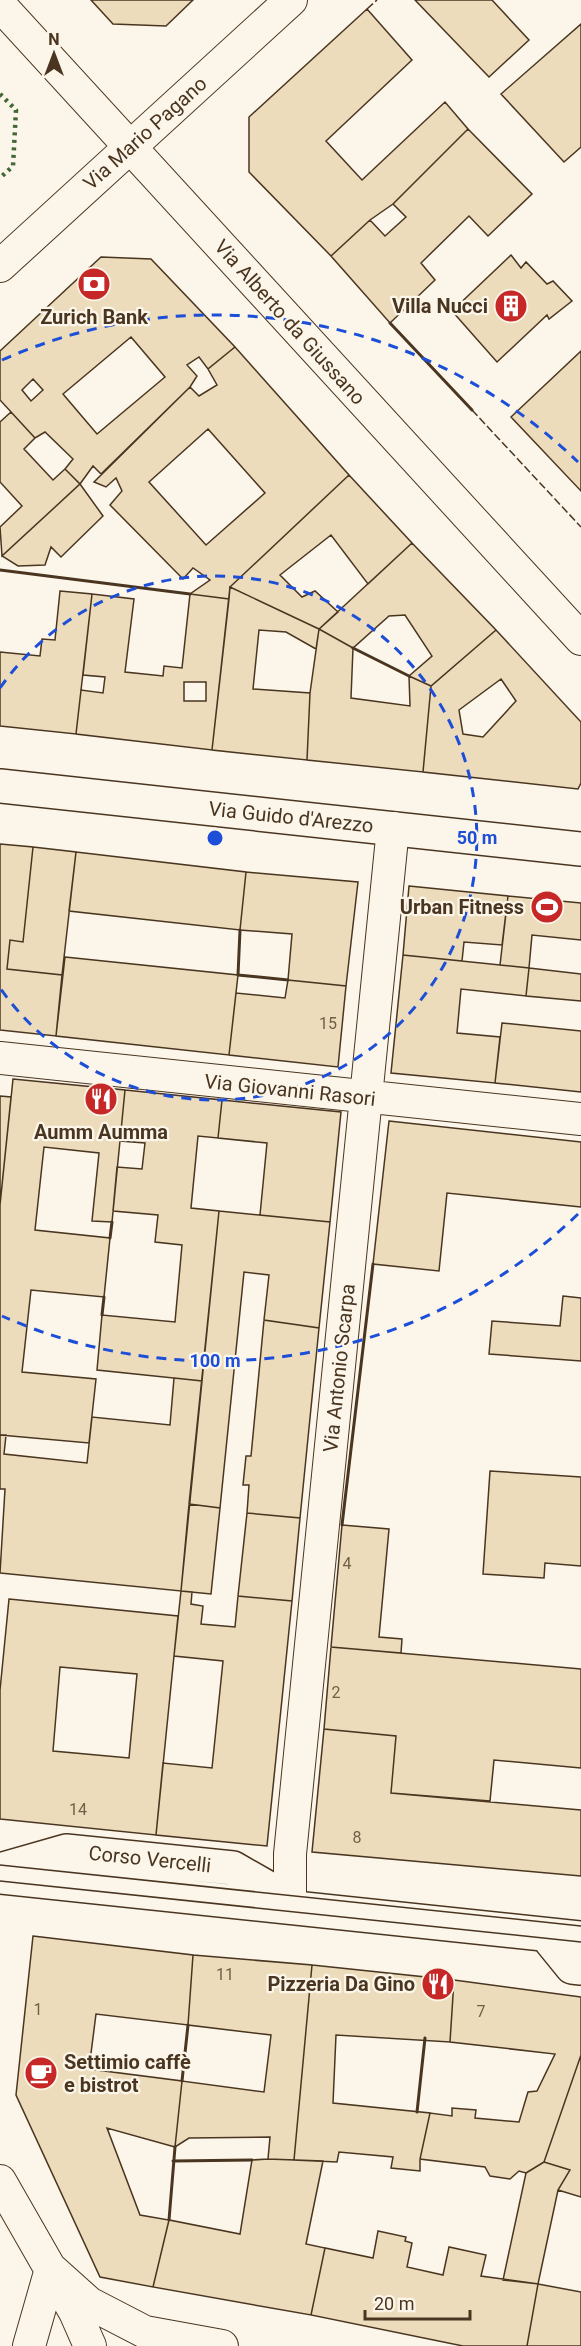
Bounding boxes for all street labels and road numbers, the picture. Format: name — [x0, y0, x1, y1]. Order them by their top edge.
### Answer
street label: Via Mario Pagano — [78, 71, 212, 195]
street label: Via Alberto da Giussano — [210, 235, 370, 409]
street label: Via Guido d'Arezzo — [207, 796, 375, 838]
street label: Via Giovanni Rasori — [203, 1069, 377, 1111]
street label: Via Antonio Scarpa — [318, 1282, 360, 1454]
street label: Corso Vercelli — [88, 1841, 212, 1877]

